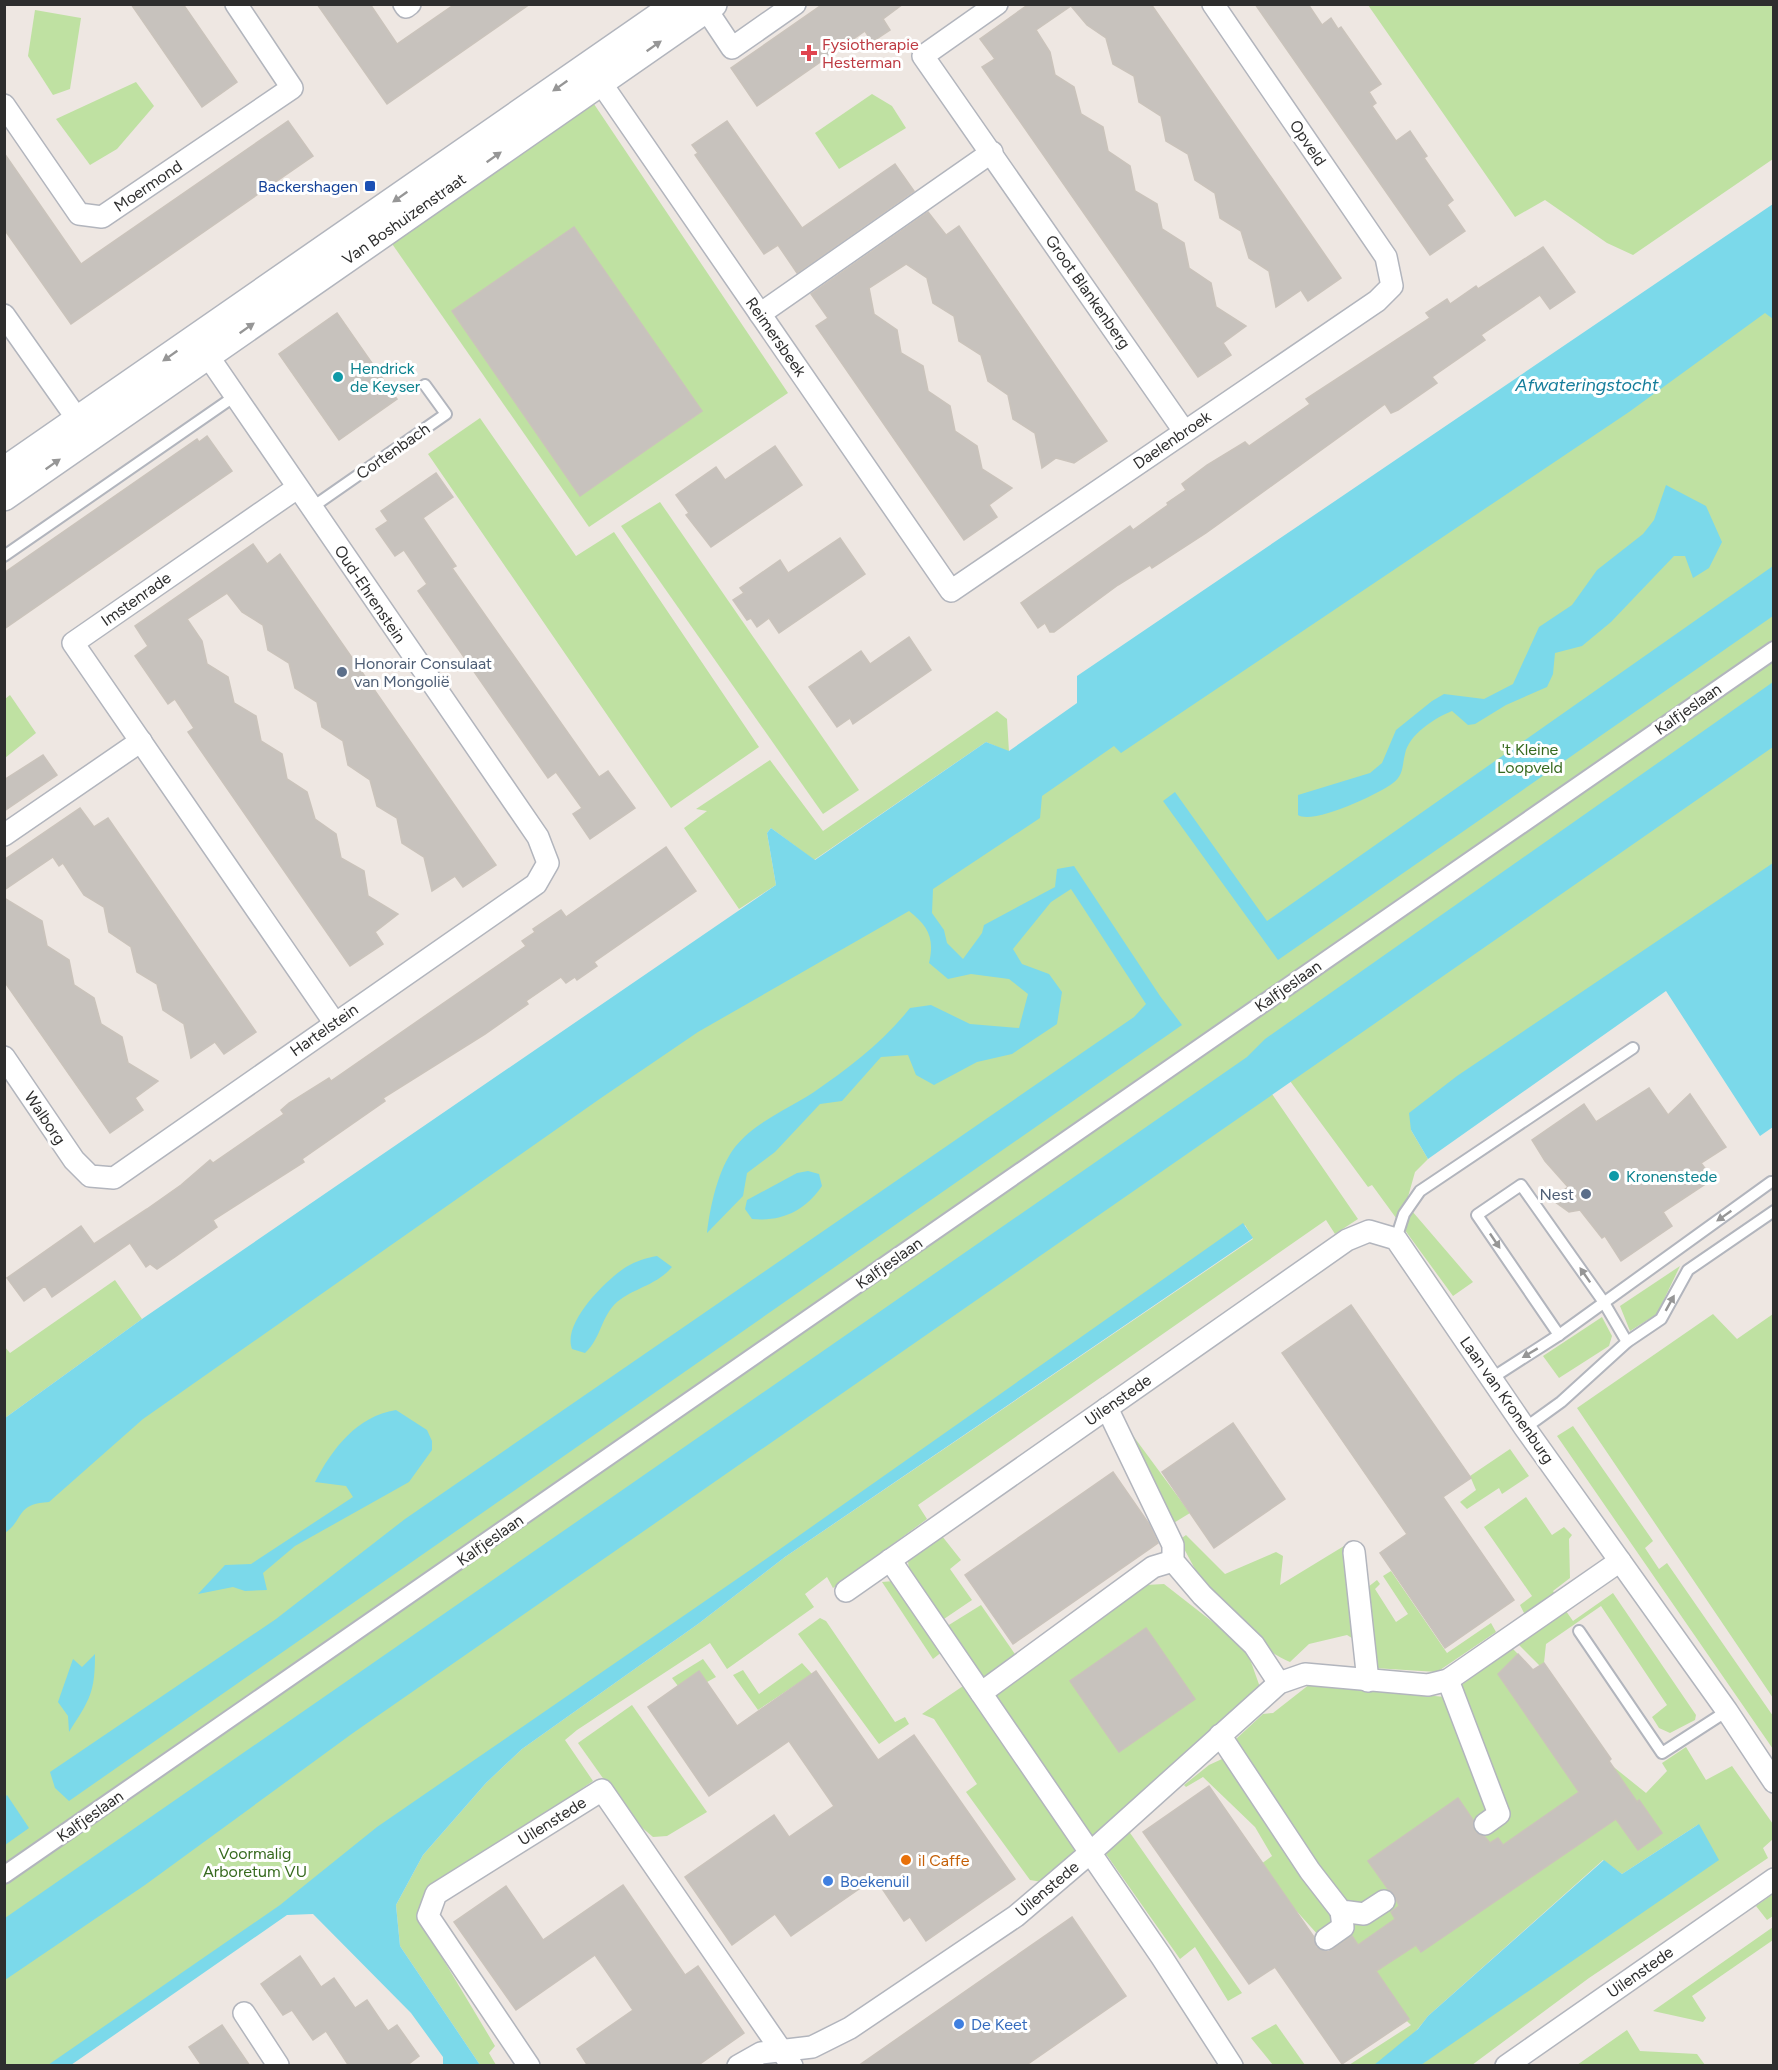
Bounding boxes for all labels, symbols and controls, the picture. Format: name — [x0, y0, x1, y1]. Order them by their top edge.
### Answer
place label: Fysiotherapie Hesterman — [822, 35, 919, 72]
one-way arrow — [645, 40, 661, 52]
marker: Fysiotherapie Hesterman — [800, 44, 818, 62]
one-way arrow — [552, 80, 568, 91]
street label: Opveld — [1286, 116, 1330, 170]
one-way arrow — [485, 151, 501, 163]
street label: Moermond — [110, 156, 186, 216]
street label: Van Boshuizenstraat — [339, 169, 469, 269]
place label: Backershagen — [258, 177, 358, 196]
marker: Backershagen — [363, 179, 377, 193]
one-way arrow — [392, 191, 408, 203]
street label: Groot Blankenberg — [1042, 231, 1134, 353]
street label: Reimersbeek — [742, 294, 810, 380]
one-way arrow — [239, 322, 255, 334]
one-way arrow — [163, 350, 179, 362]
place label: Hendrick de Keyser — [350, 359, 421, 396]
marker: Hendrick de Keyser — [331, 370, 345, 384]
water label: Afwateringstocht — [1514, 374, 1659, 396]
street label: Daelenbroek — [1130, 407, 1215, 473]
street label: Cortenbach — [353, 419, 433, 483]
one-way arrow — [44, 458, 60, 470]
street label: Oud-Ehrenstein — [330, 542, 410, 646]
street label: Imstenrade — [97, 568, 175, 630]
place label: Honorair Consulaat van Mongolië — [354, 654, 492, 691]
marker: Honorair Consulaat van Mongolië — [335, 665, 349, 679]
street label: Kalfjeslaan — [1651, 679, 1725, 739]
park label: 't Kleine Loopveld — [1497, 740, 1563, 777]
street label: Kalfjeslaan — [1251, 956, 1325, 1016]
street label: Hartelstein — [286, 1000, 362, 1060]
street label: Walborg — [20, 1088, 70, 1148]
place label: Kronenstede — [1626, 1167, 1718, 1186]
marker: Kronenstede — [1607, 1169, 1621, 1183]
place label: Nest — [1539, 1185, 1574, 1204]
marker: Nest — [1579, 1187, 1593, 1201]
one-way arrow — [1716, 1210, 1732, 1222]
one-way arrow — [1489, 1232, 1501, 1248]
street label: Kalfjeslaan — [852, 1233, 926, 1293]
one-way arrow — [1580, 1267, 1591, 1283]
one-way arrow — [1664, 1295, 1675, 1311]
street label: Laan van Kronenburg — [1456, 1333, 1558, 1467]
one-way arrow — [1522, 1347, 1538, 1358]
street label: Uilenstede — [1081, 1370, 1155, 1430]
street label: Kalfjeslaan — [453, 1510, 527, 1570]
street label: Kalfjeslaan — [53, 1786, 127, 1846]
street label: Uilenstede — [515, 1793, 590, 1849]
park label: Voormalig Arboretum VU — [203, 1844, 307, 1881]
place label: il Caffe — [918, 1851, 970, 1870]
marker: il Caffe — [899, 1853, 913, 1867]
street label: Uilenstede — [1012, 1857, 1083, 1921]
place label: Boekenuil — [840, 1872, 909, 1891]
marker: Boekenuil — [821, 1874, 835, 1888]
street label: Uilenstede — [1603, 1942, 1677, 2002]
place label: De Keet — [971, 2015, 1028, 2034]
marker: De Keet — [952, 2017, 966, 2031]

